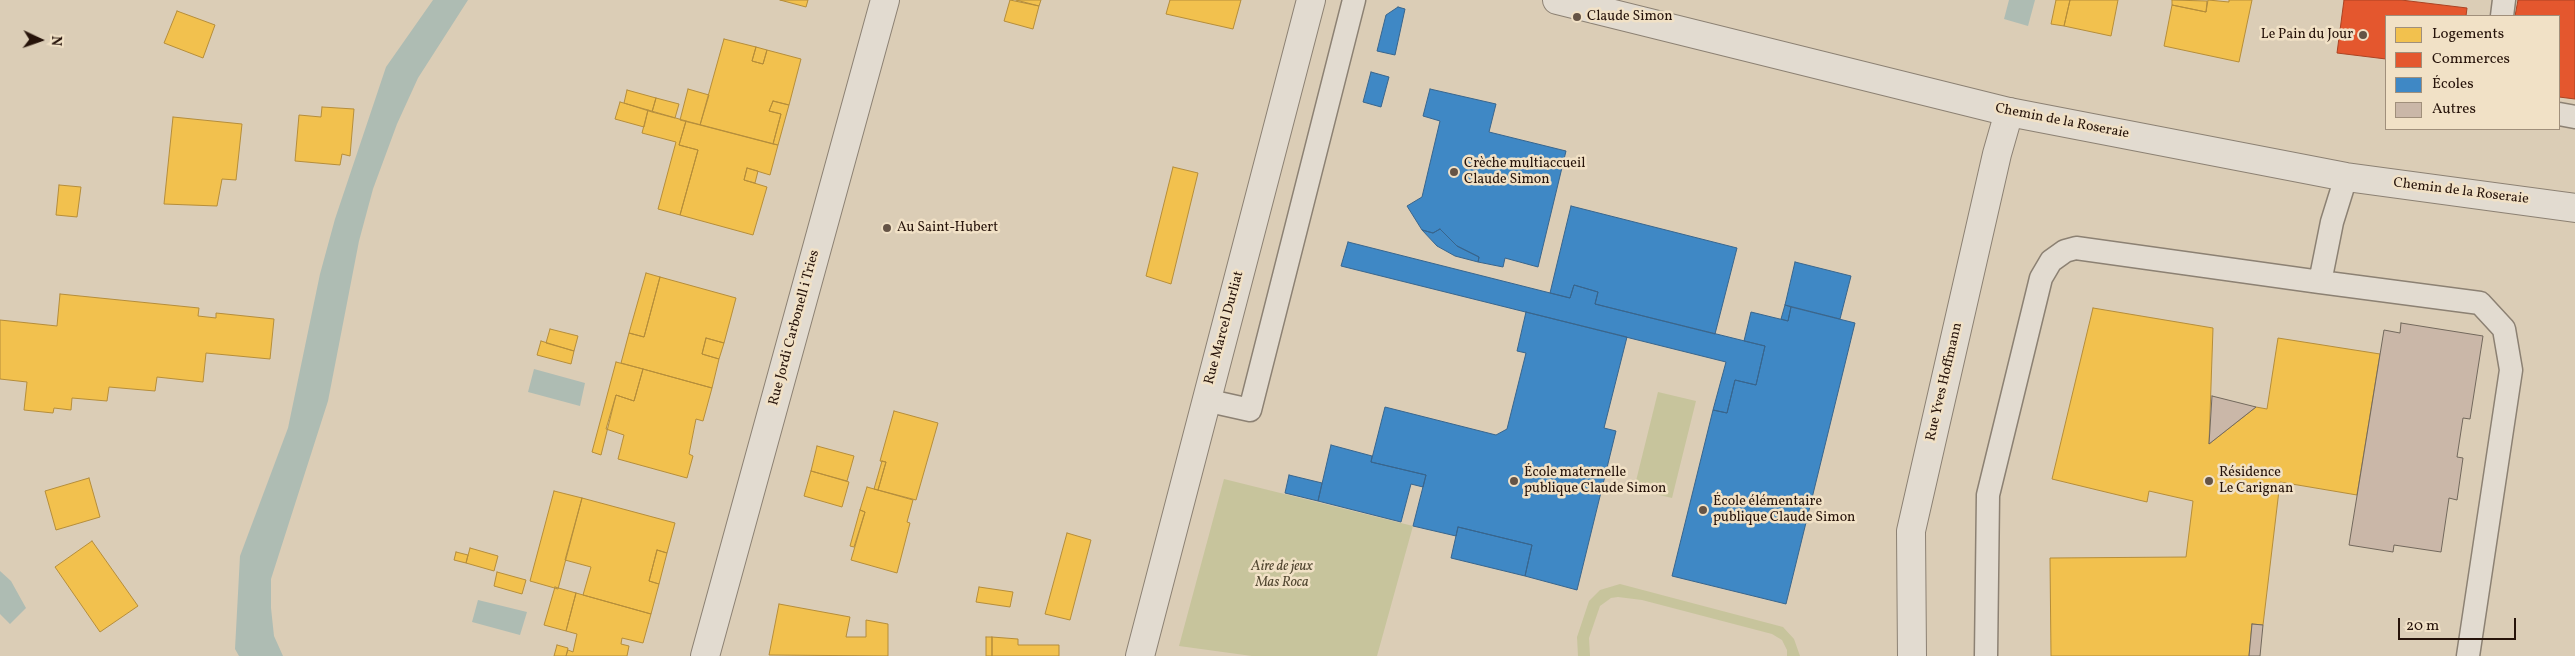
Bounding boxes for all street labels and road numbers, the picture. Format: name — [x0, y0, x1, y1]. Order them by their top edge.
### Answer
street label: Chemin de la Roseraie — [1994, 101, 2130, 143]
street label: Chemin de la Roseraie — [2392, 175, 2530, 209]
street label: Rue Jordi Carbonell i Tries — [766, 248, 824, 408]
street label: Rue Marcel Durliat — [1202, 269, 1248, 387]
street label: Rue Yves Hoffmann — [1923, 321, 1967, 443]

